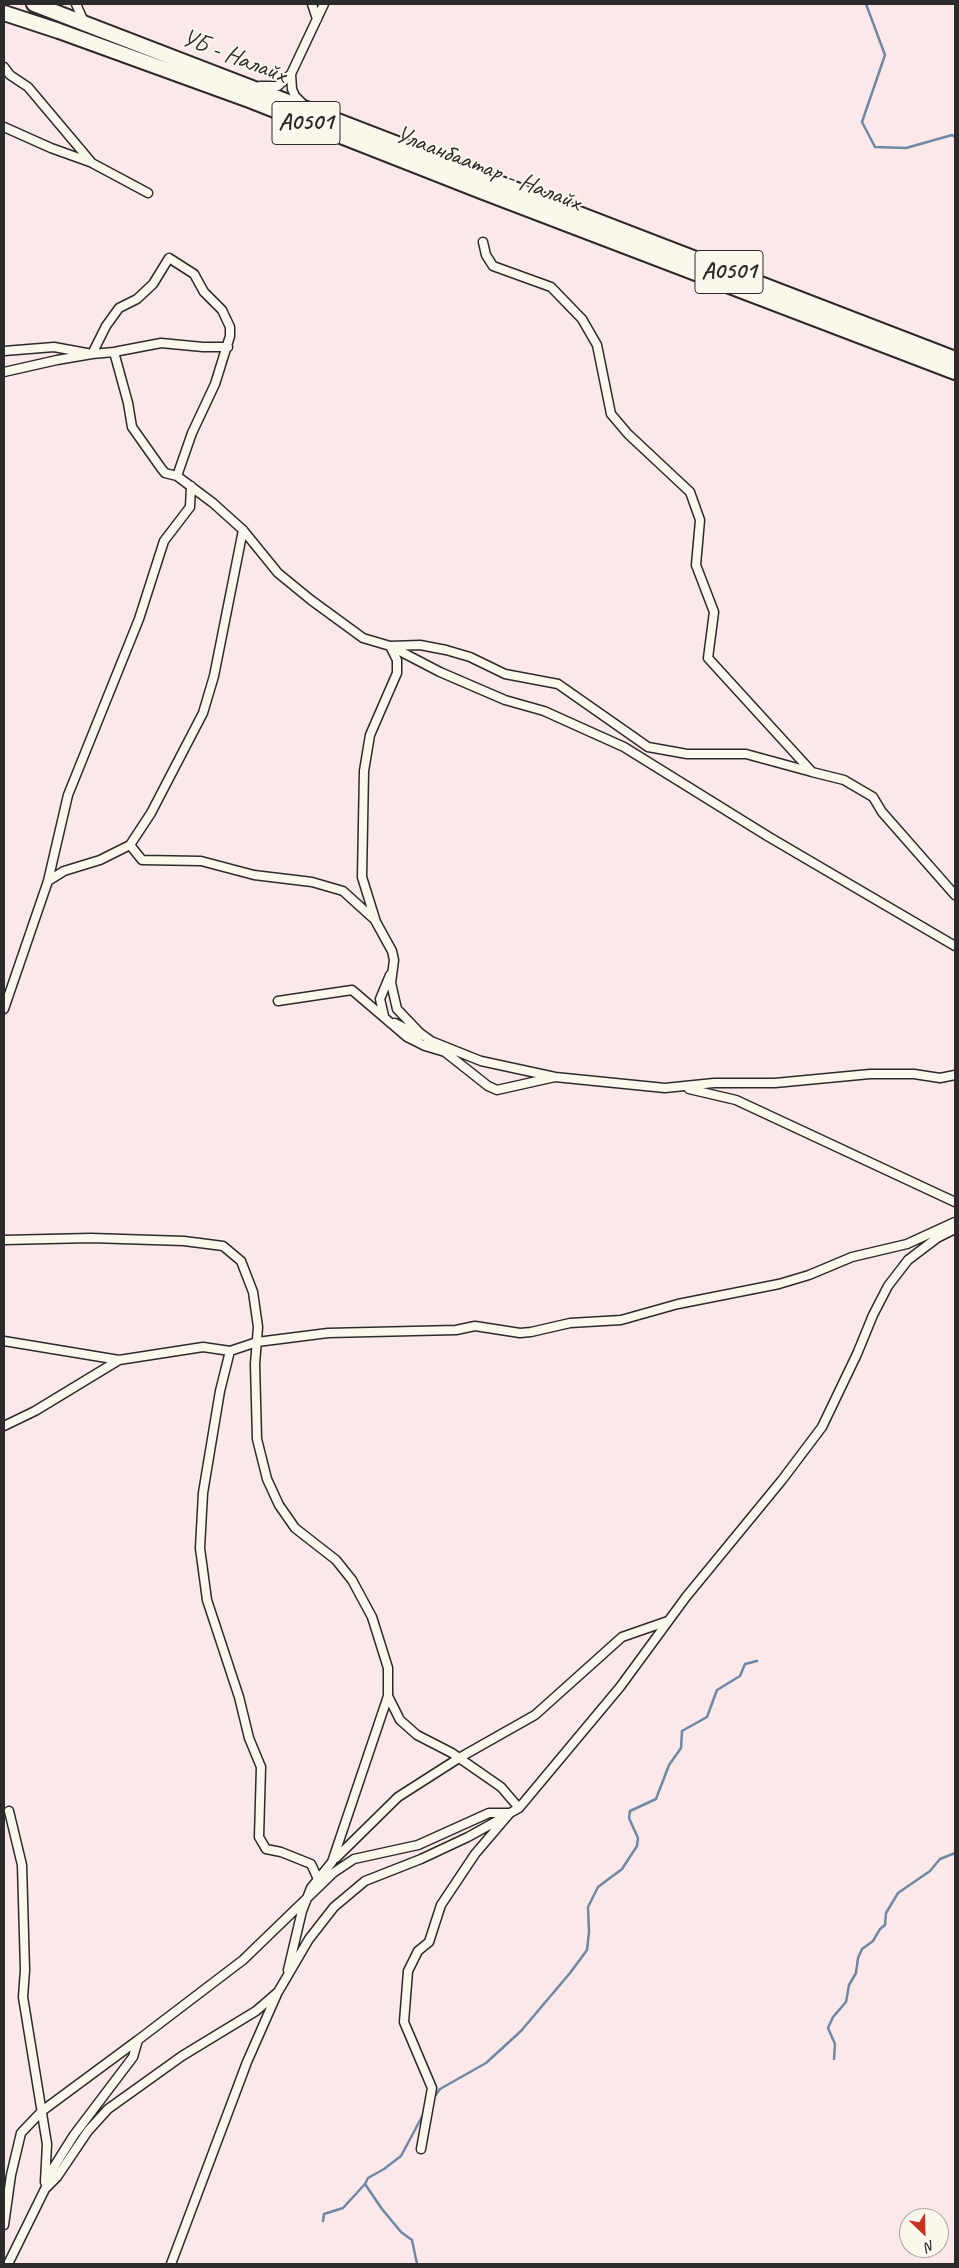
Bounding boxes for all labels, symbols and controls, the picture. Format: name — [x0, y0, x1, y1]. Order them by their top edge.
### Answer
street label: УБ - Налайх — [177, 23, 291, 91]
road number: A0501 — [272, 102, 340, 144]
street label: Улаанбаатар - Налайх — [391, 120, 585, 218]
road number: A0501 — [695, 250, 763, 294]
north arrow — [899, 2208, 949, 2258]
text: N — [922, 2237, 937, 2256]

